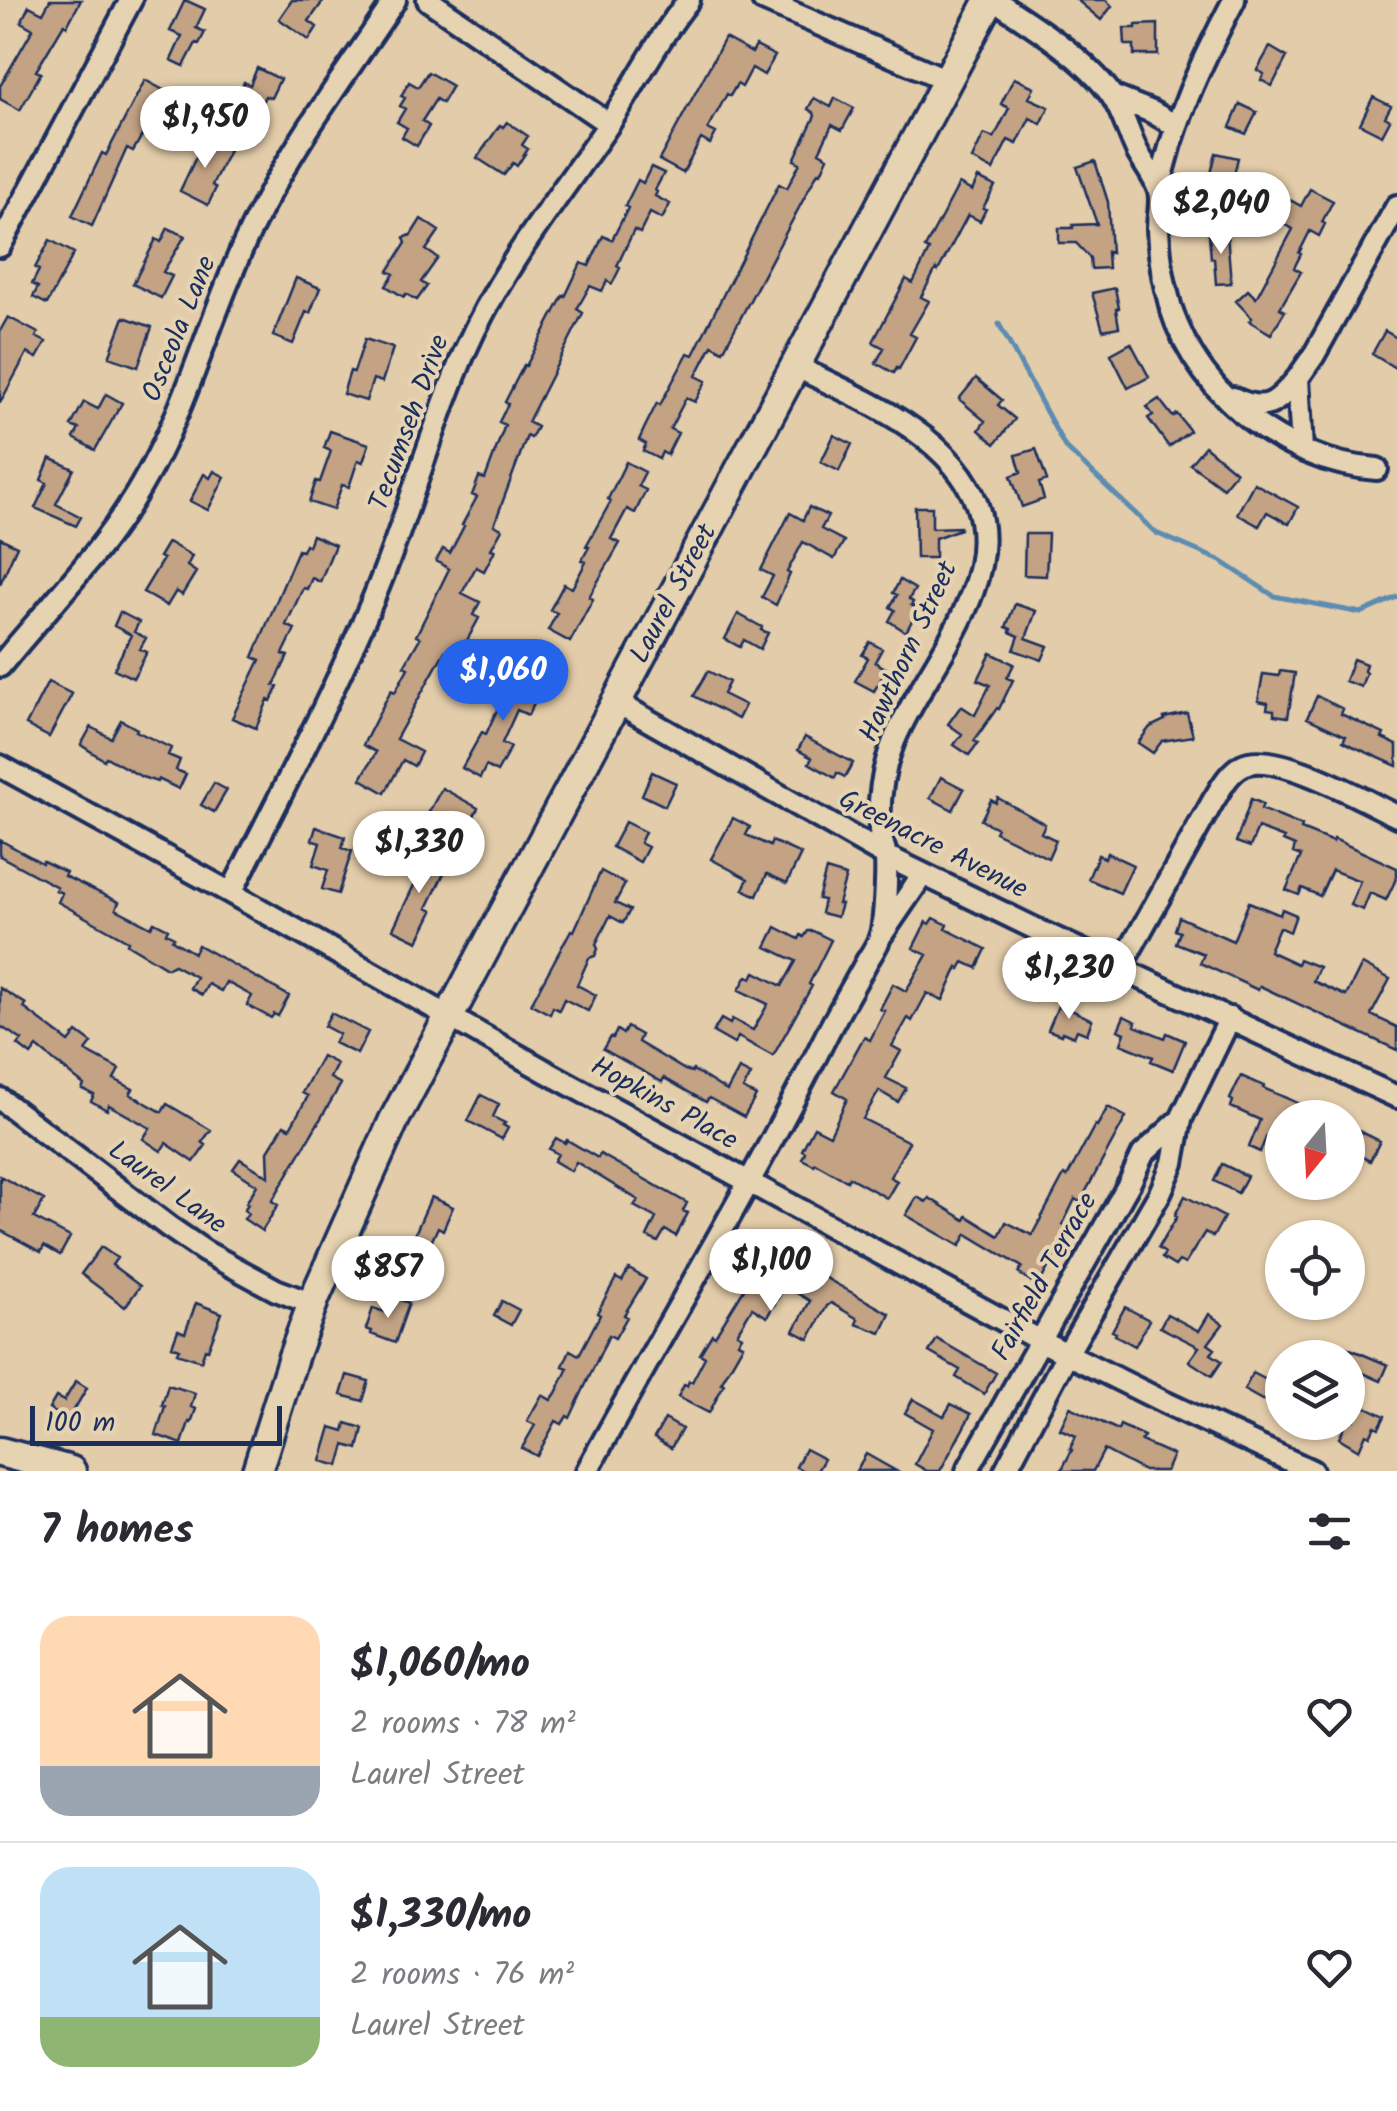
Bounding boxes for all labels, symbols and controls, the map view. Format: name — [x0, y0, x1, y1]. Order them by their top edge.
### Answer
pin: $1,950 — [124, 86, 286, 171]
text: $1,950 — [162, 93, 248, 144]
pin: $2,040 — [1140, 172, 1302, 257]
text: $2,040 — [1173, 179, 1269, 230]
street label: Osceola Lane — [130, 249, 230, 409]
street label: Tecumseh Drive — [357, 328, 463, 518]
street label: Laurel Street — [618, 515, 730, 672]
street label: Hawthorn Street — [847, 553, 971, 750]
pin: $1,060 — [422, 639, 584, 724]
text: $1,060 — [459, 646, 547, 697]
street label: Greenacre Avenue — [830, 778, 1036, 912]
pin: $1,330 — [338, 811, 500, 896]
text: $1,330 — [375, 818, 463, 869]
pin: $1,230 — [988, 937, 1150, 1022]
text: $1,230 — [1024, 944, 1114, 995]
street label: Hopkins Place — [582, 1045, 747, 1163]
north arrow — [1265, 1100, 1365, 1200]
map controls — [1265, 1100, 1365, 1440]
street label: Laurel Lane — [98, 1129, 236, 1247]
street label: Fairfield Terrace — [980, 1184, 1110, 1370]
button: locate — [1265, 1220, 1365, 1320]
pin: $1,100 — [690, 1229, 852, 1314]
pin: $857 — [329, 1236, 447, 1321]
text: $1,100 — [731, 1236, 811, 1287]
text: $857 — [353, 1243, 423, 1294]
button: layers — [1265, 1340, 1365, 1440]
scale bar — [30, 1401, 282, 1446]
text: 100 m — [45, 1401, 115, 1446]
text: 7 homes — [40, 1498, 193, 1565]
icon: filters — [1302, 1504, 1357, 1559]
text: $1,060/mo — [350, 1632, 530, 1699]
icon: home — [120, 1656, 240, 1776]
icon: heart — [1302, 1689, 1357, 1744]
text: 2 rooms · 78 m² — [350, 1699, 576, 1750]
text: Laurel Street — [350, 1750, 525, 1801]
text: $1,330/mo — [350, 1883, 531, 1950]
icon: home — [120, 1907, 240, 2027]
icon: heart — [1302, 1940, 1357, 1995]
text: 2 rooms · 76 m² — [350, 1950, 574, 2001]
text: Laurel Street — [350, 2001, 525, 2052]

